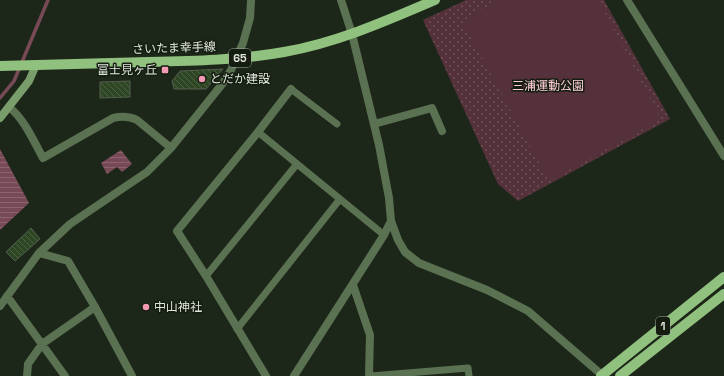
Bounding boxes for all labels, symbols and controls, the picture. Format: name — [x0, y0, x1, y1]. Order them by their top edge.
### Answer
street label: さいたま幸手線 — [132, 39, 216, 57]
road number: 65 — [229, 49, 251, 67]
place label: 富士見ヶ丘 — [97, 62, 157, 78]
marker: 富士見ヶ丘 — [160, 65, 170, 75]
place label: とだか建設 — [210, 71, 270, 87]
marker: とだか建設 — [197, 74, 207, 84]
park label: 三浦運動公園 — [512, 78, 584, 94]
place label: 中山神社 — [154, 299, 202, 315]
marker: 中山神社 — [141, 302, 151, 312]
road number: 1 — [656, 317, 670, 335]

